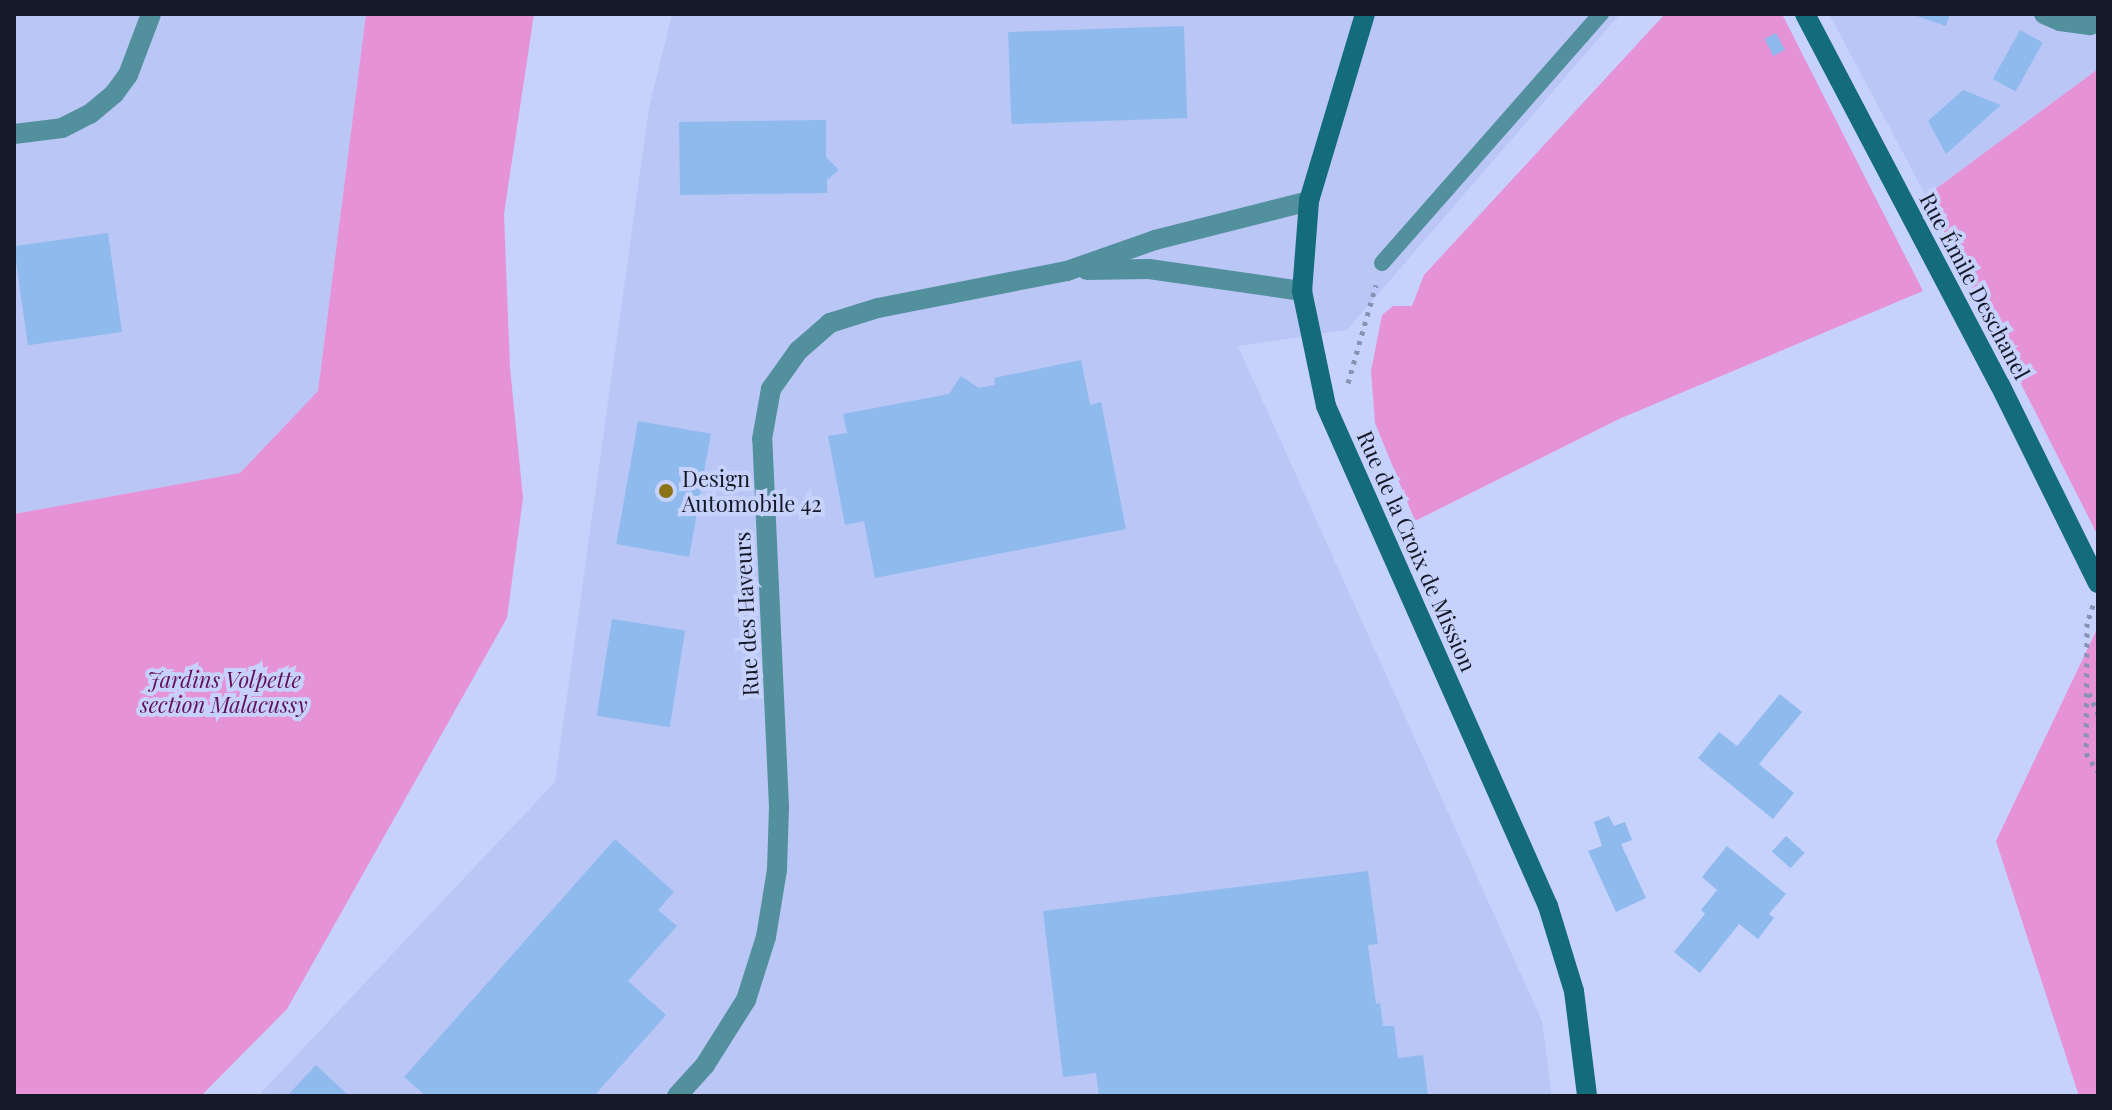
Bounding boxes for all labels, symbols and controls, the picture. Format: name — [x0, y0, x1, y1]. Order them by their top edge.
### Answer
street label: Rue Émile Deschanel — [1915, 188, 2035, 384]
street label: Rue de la Croix de Mission — [1352, 426, 1482, 676]
place label: Design Automobile 42 — [682, 465, 822, 516]
marker: Design Automobile 42 — [657, 482, 675, 500]
street label: Rue des Haveurs — [729, 531, 763, 697]
park label: Jardins Volpette section Malacussy — [140, 666, 308, 718]

